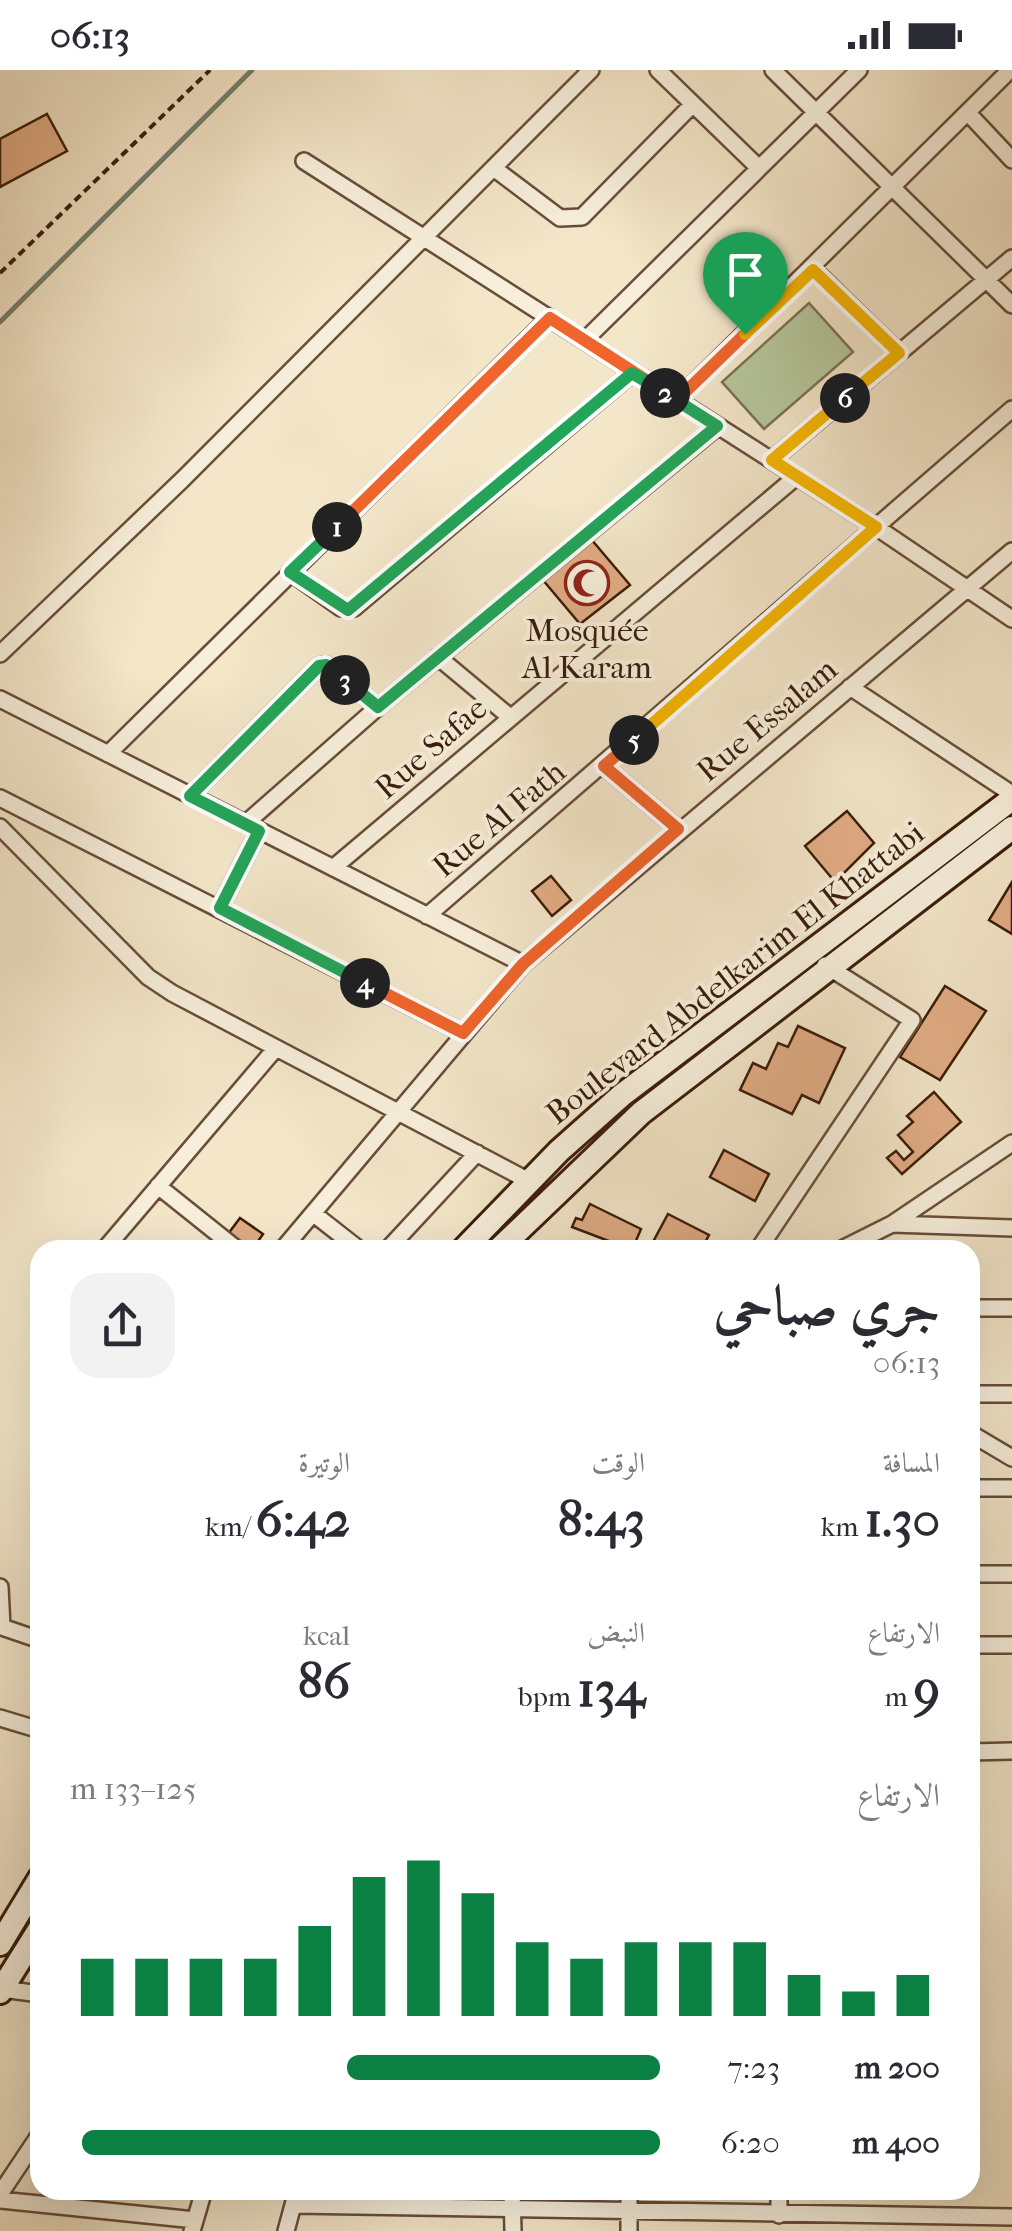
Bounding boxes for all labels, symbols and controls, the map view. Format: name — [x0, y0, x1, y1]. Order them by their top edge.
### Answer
text: 06:13 — [50, 13, 130, 58]
pin — [703, 232, 788, 335]
icon: arrive — [718, 247, 773, 302]
pin: 2 — [640, 368, 690, 418]
pin: 6 — [820, 373, 870, 423]
text: 2 — [658, 376, 672, 409]
text: 6 — [837, 381, 853, 414]
pin: 1 — [312, 502, 362, 552]
text: 1 — [332, 510, 342, 543]
mosque icon: Mosquée Al Karam — [564, 560, 610, 606]
place label: Mosquée Al Karam — [520, 612, 652, 686]
street label: Rue Essalam — [689, 650, 845, 789]
pin: 3 — [320, 655, 370, 705]
text: 3 — [339, 663, 351, 696]
street label: Rue Safae — [368, 689, 495, 807]
pin: 5 — [609, 715, 659, 765]
text: 5 — [628, 723, 640, 756]
street label: Rue Al Fath — [425, 753, 573, 885]
street label: Boulevard Abdelkarim El Khattabi — [539, 814, 932, 1132]
pin: 4 — [340, 958, 390, 1008]
text: 4 — [357, 966, 373, 999]
button: share — [70, 1273, 175, 1378]
text: جري صباحي — [713, 1274, 940, 1338]
text: 06:13 — [873, 1344, 940, 1381]
text: الوتيرة — [298, 1446, 350, 1479]
text: الوقت — [591, 1446, 645, 1479]
text: المسافة — [883, 1446, 940, 1479]
text: 6:42 — [256, 1490, 350, 1549]
text: 8:43 — [558, 1490, 645, 1549]
text: 1.30 — [864, 1490, 940, 1549]
text: /km — [205, 1510, 256, 1543]
text: km — [821, 1510, 864, 1543]
text: النبض — [587, 1616, 645, 1649]
text: الارتفاع — [867, 1616, 940, 1649]
text: kcal — [303, 1619, 350, 1652]
text: 86 — [298, 1652, 350, 1711]
text: 134 — [577, 1660, 645, 1719]
text: 9 — [914, 1660, 940, 1719]
text: bpm — [518, 1680, 577, 1713]
text: m — [884, 1680, 914, 1713]
text: 125–133 m — [70, 1770, 197, 1807]
text: الارتفاع — [857, 1777, 940, 1814]
text: 7:23 — [727, 2049, 780, 2086]
text: 200 m — [855, 2049, 940, 2086]
text: 6:20 — [721, 2124, 780, 2161]
text: 400 m — [852, 2124, 940, 2161]

